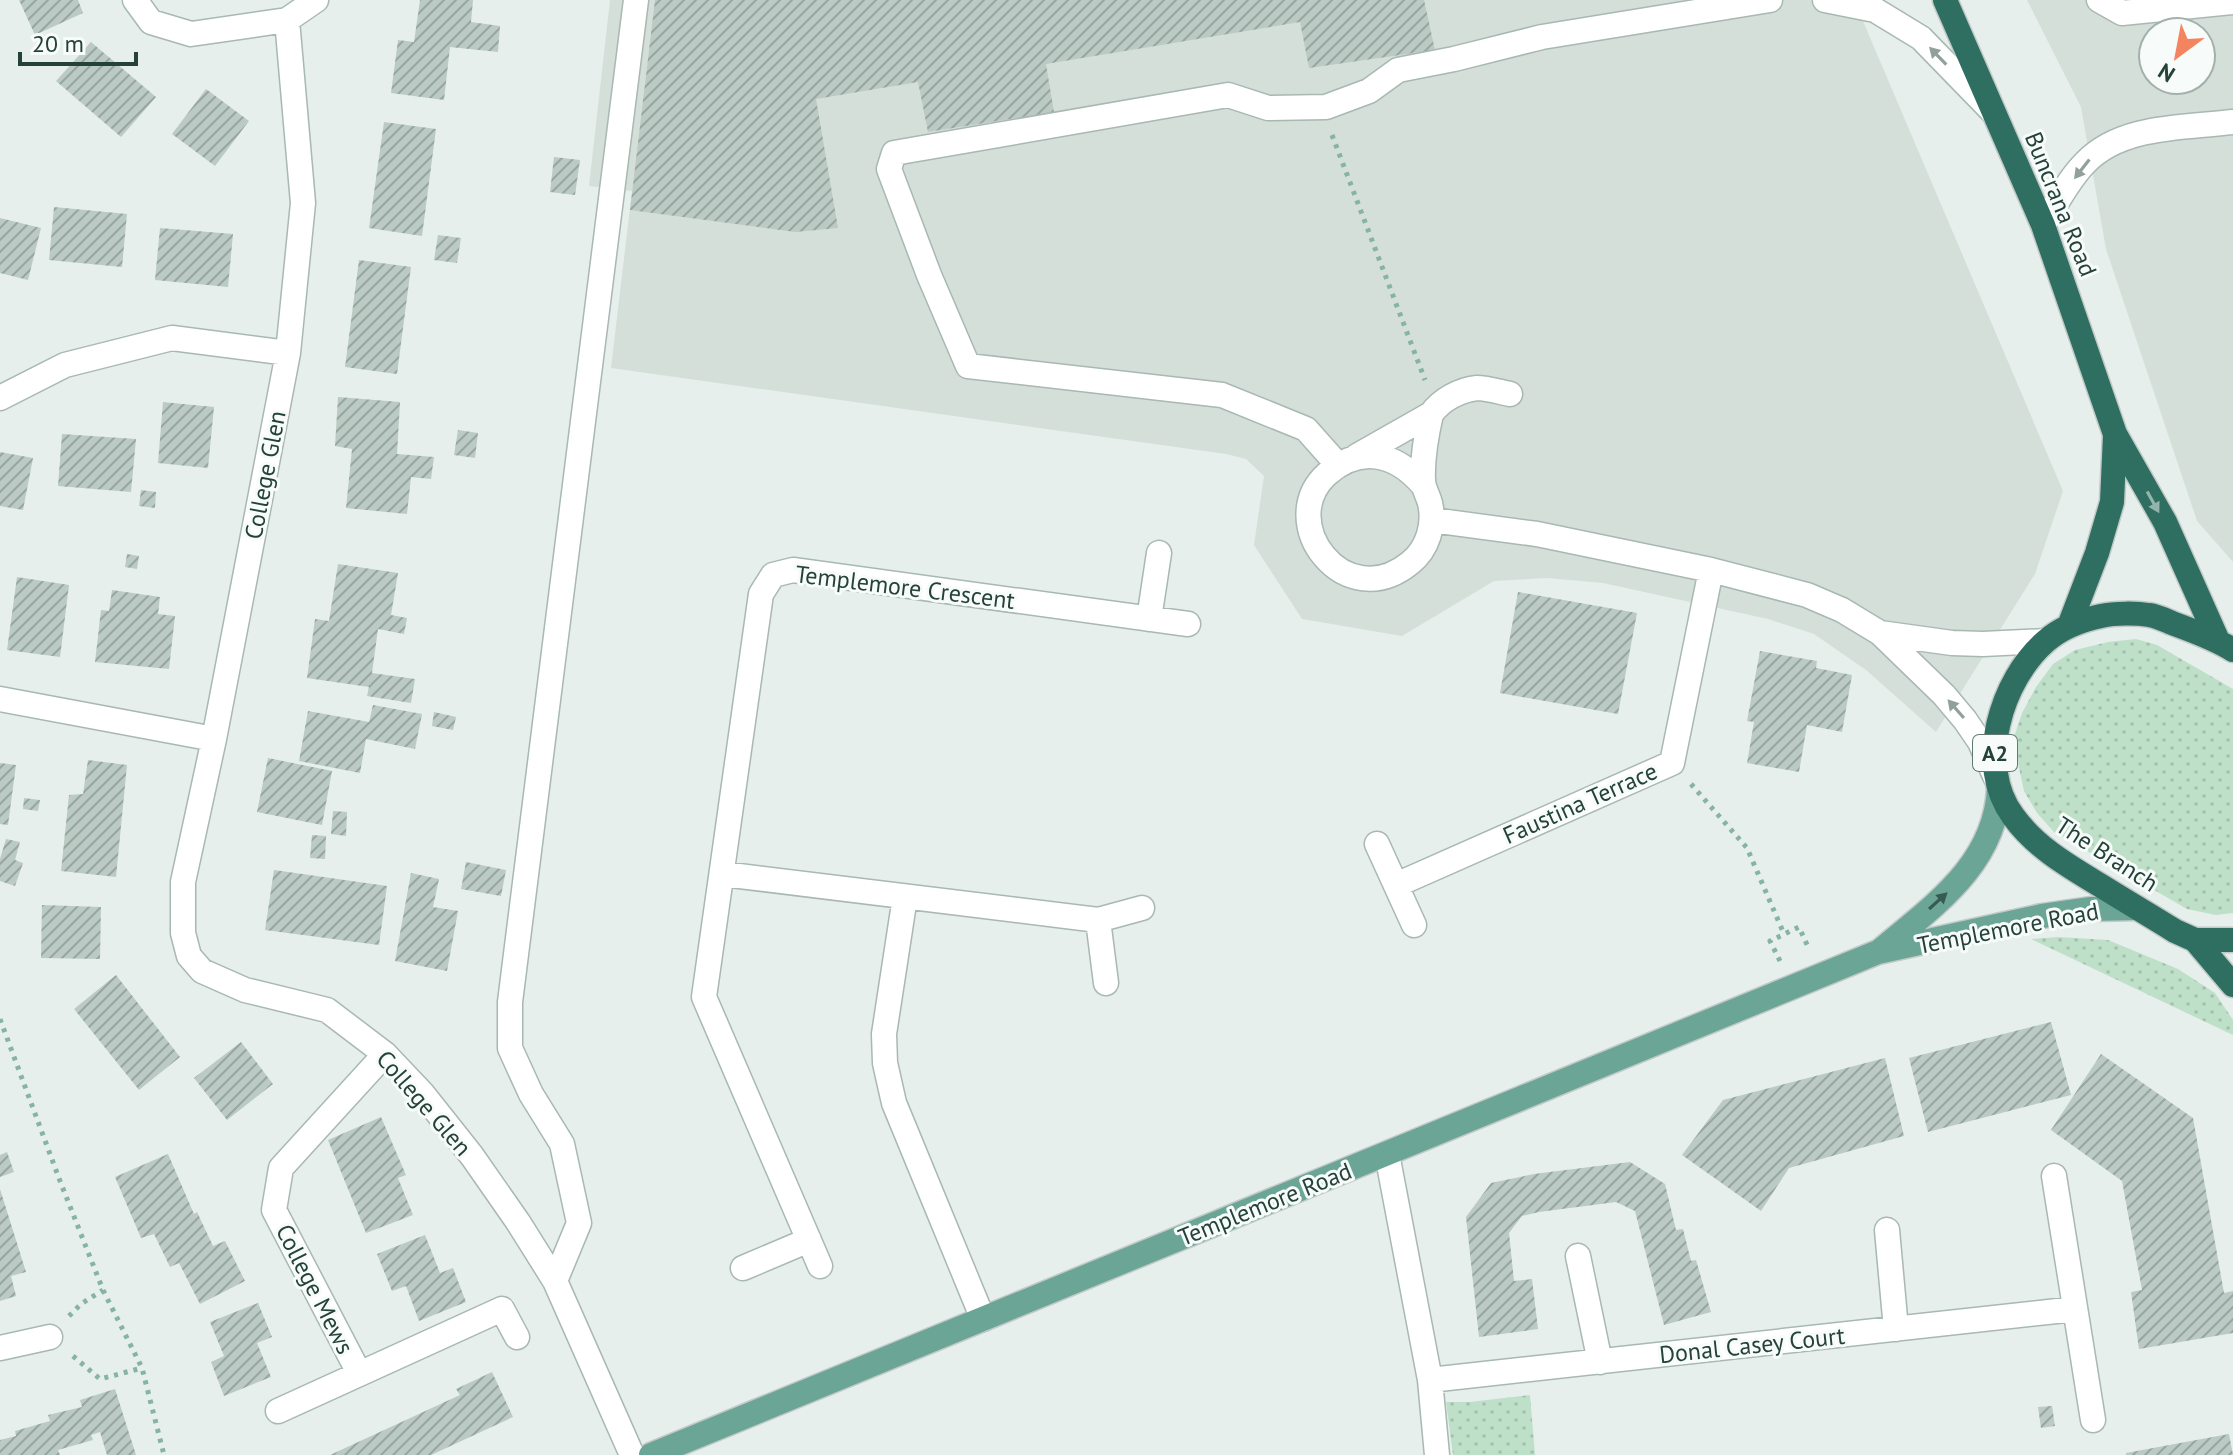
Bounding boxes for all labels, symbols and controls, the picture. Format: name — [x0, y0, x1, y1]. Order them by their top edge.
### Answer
scale bar — [20, 16, 136, 66]
north arrow — [2137, 16, 2217, 96]
text: 20 m — [32, 28, 84, 59]
one-way arrow — [1930, 47, 1948, 66]
text: N — [2153, 57, 2180, 89]
street label: Buncrana Road — [2018, 127, 2104, 281]
one-way arrow — [2074, 159, 2090, 179]
street label: College Glen — [237, 408, 293, 542]
one-way arrow — [2146, 490, 2160, 513]
street label: Templemore Crescent — [794, 558, 1016, 616]
one-way arrow — [1948, 699, 1965, 719]
road number: A2 — [1973, 735, 2017, 771]
street label: Faustina Terrace — [1498, 755, 1662, 851]
street label: The Branch — [2050, 809, 2164, 899]
one-way arrow — [1928, 893, 1947, 911]
street label: Templemore Road — [1915, 895, 2101, 961]
street label: College Glen — [370, 1044, 478, 1162]
street label: Templemore Road — [1174, 1155, 1356, 1253]
street label: College Mews — [269, 1219, 361, 1359]
street label: Donal Casey Court — [1658, 1320, 1846, 1370]

